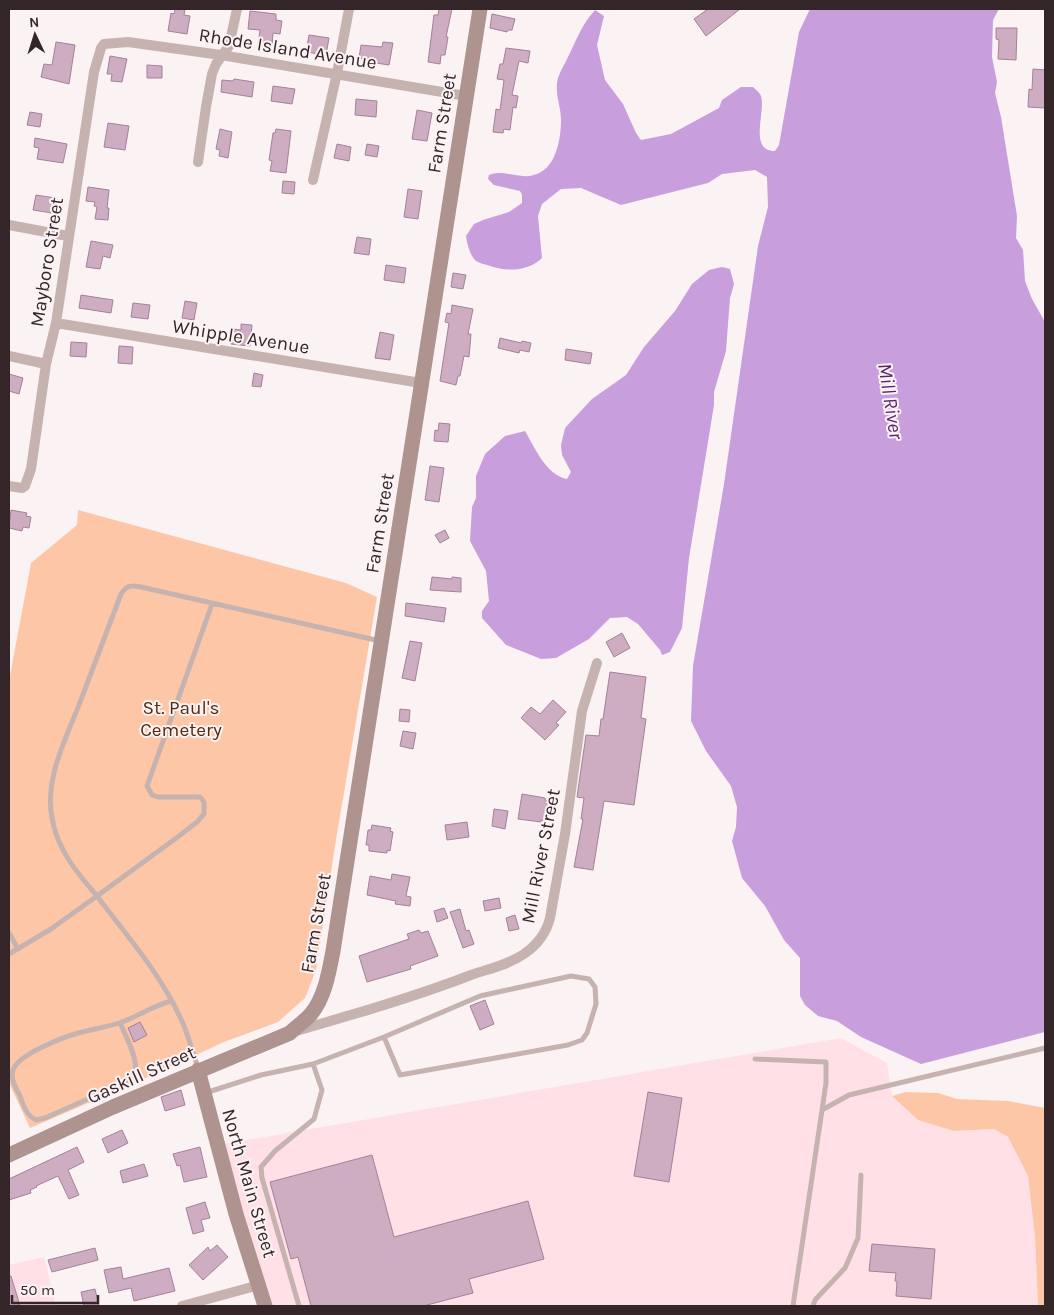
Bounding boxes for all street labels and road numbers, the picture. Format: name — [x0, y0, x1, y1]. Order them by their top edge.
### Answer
street label: Rhode Island Avenue — [197, 24, 378, 74]
street label: Farm Street — [423, 71, 461, 175]
street label: Mayboro Street — [26, 196, 68, 329]
street label: Whipple Avenue — [171, 315, 311, 359]
street label: Farm Street — [361, 471, 399, 575]
street label: Mill River Street — [517, 787, 565, 926]
street label: Farm Street — [296, 871, 336, 975]
street label: Gaskill Street — [84, 1041, 199, 1109]
street label: North Main Street — [217, 1106, 281, 1260]

